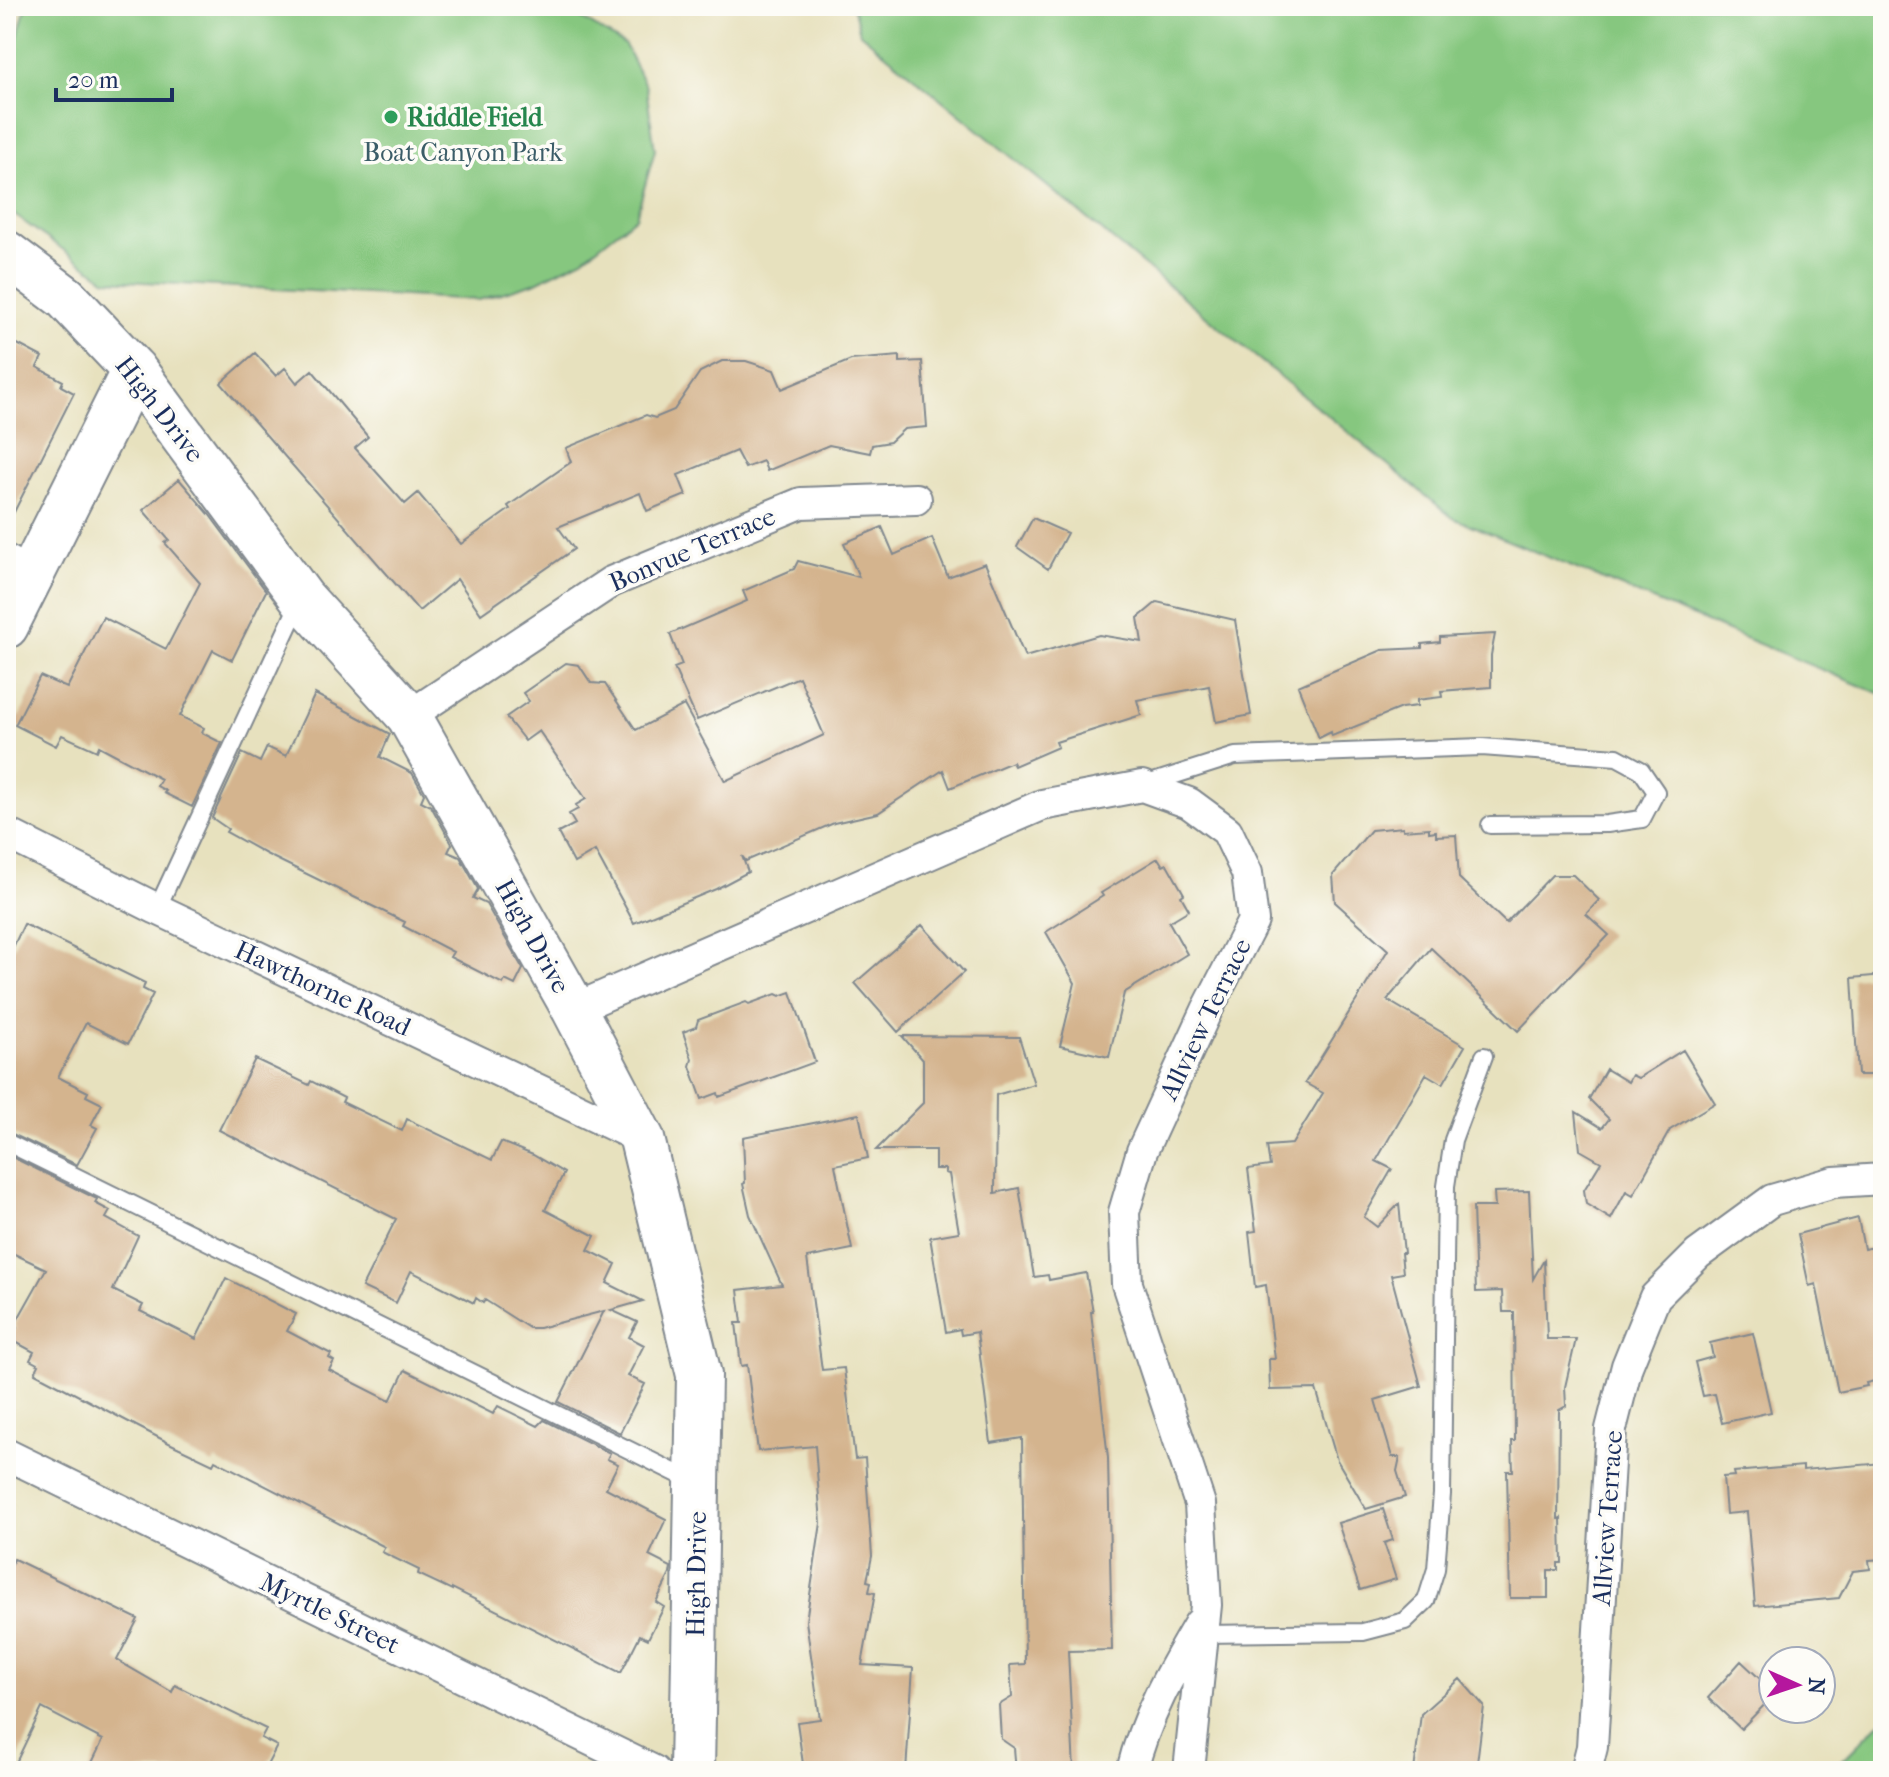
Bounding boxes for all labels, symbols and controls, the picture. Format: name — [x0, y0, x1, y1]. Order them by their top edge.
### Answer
scale bar — [56, 52, 172, 102]
text: 20 m — [68, 66, 119, 94]
place label: Riddle Field — [407, 102, 543, 133]
marker: Riddle Field — [382, 108, 400, 126]
park label: Boat Canyon Park — [363, 137, 563, 168]
street label: High Drive — [109, 350, 211, 468]
street label: Bonvue Terrace — [605, 501, 780, 598]
street label: High Drive — [489, 874, 577, 999]
street label: Allview Terrace — [1153, 933, 1258, 1106]
street label: Hawthorne Road — [230, 934, 416, 1043]
street label: Allview Terrace — [1586, 1429, 1629, 1608]
street label: High Drive — [680, 1511, 713, 1637]
street label: Myrtle Street — [255, 1566, 405, 1661]
north arrow — [1757, 1645, 1837, 1725]
text: N — [1803, 1677, 1829, 1695]

